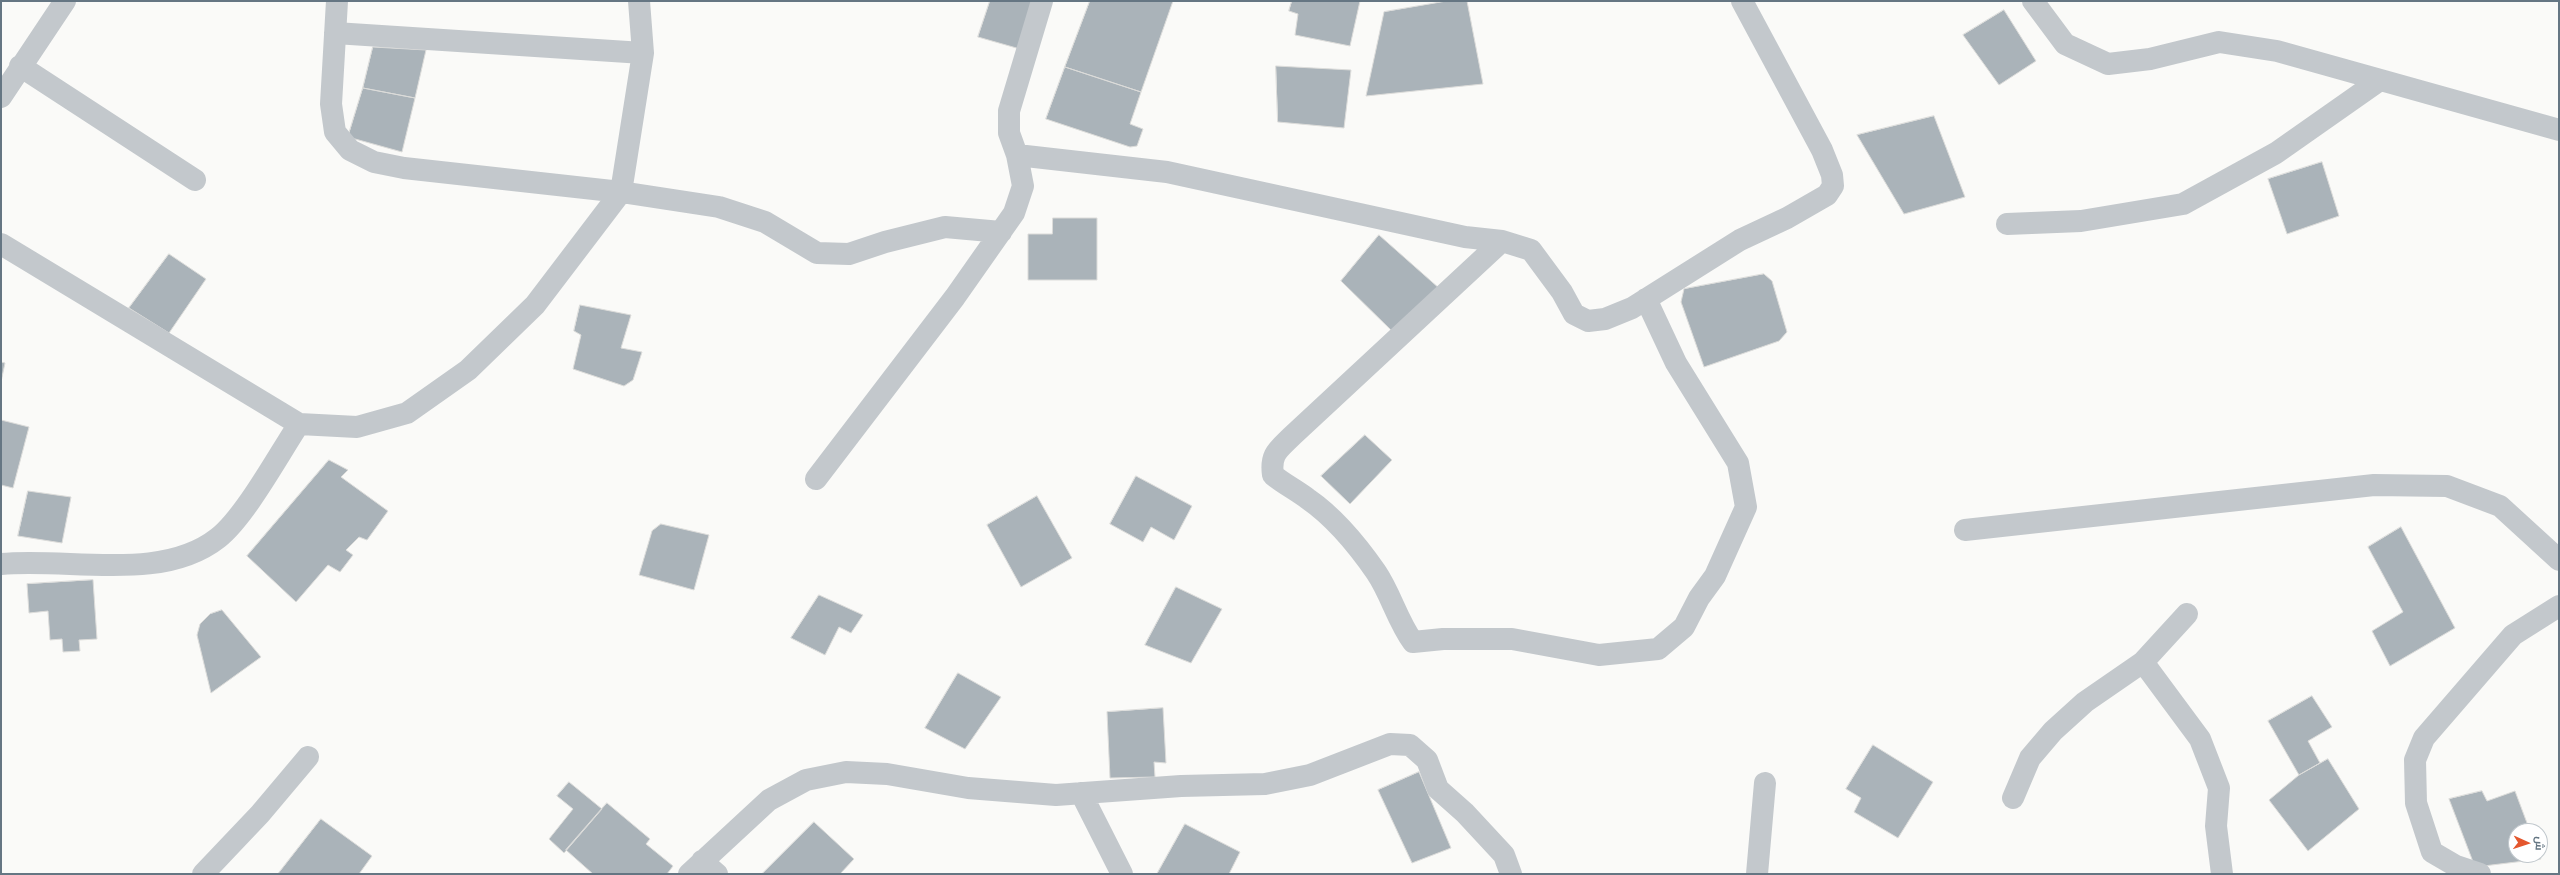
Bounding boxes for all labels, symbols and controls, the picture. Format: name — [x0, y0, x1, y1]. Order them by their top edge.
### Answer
north arrow — [2508, 823, 2548, 863]
text: ش — [2533, 836, 2546, 851]

